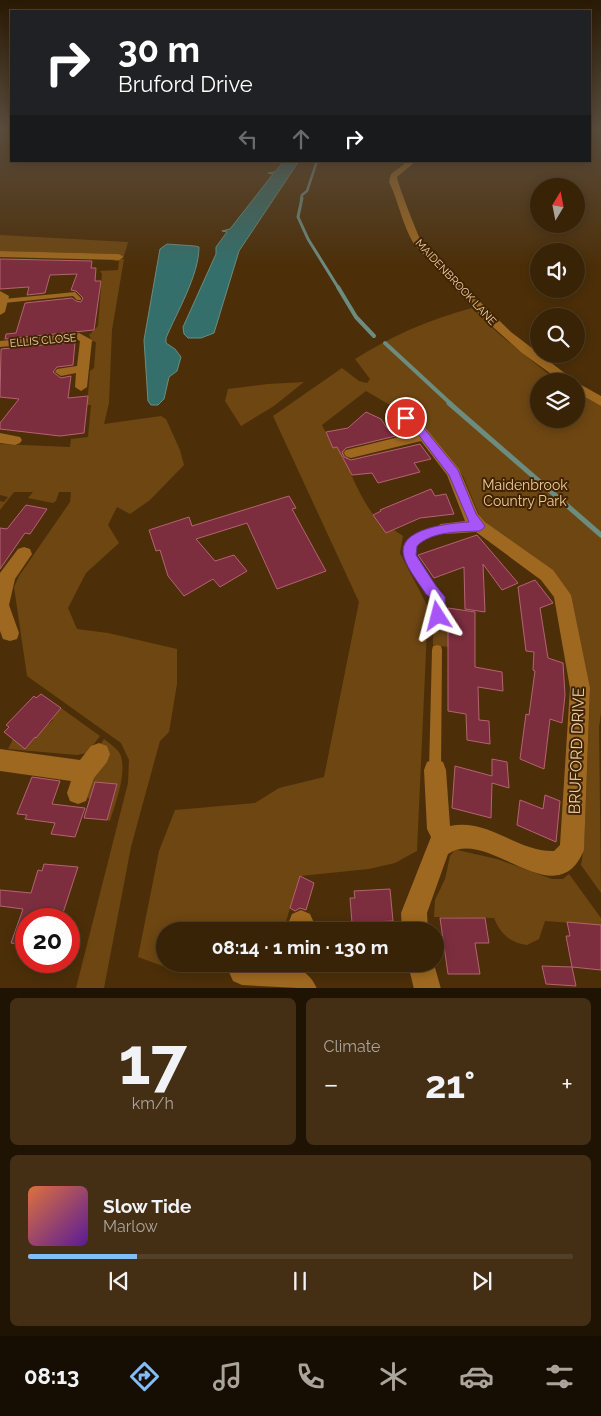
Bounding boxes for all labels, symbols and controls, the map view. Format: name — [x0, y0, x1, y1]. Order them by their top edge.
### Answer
text: 30 m — [118, 29, 200, 70]
icon: right — [35, 30, 100, 95]
text: Bruford Drive — [118, 71, 253, 97]
icon: left — [234, 125, 262, 153]
icon: ahead — [287, 125, 315, 153]
icon: right — [340, 125, 368, 153]
north arrow — [530, 178, 585, 232]
map controls — [530, 178, 585, 428]
street label: MAIDENBROOK LANE — [412, 237, 499, 328]
button: sound — [530, 243, 585, 298]
button: search — [530, 308, 585, 363]
street label: ELLIS CLOSE — [9, 331, 77, 350]
button: layers — [530, 373, 585, 428]
pin — [385, 397, 427, 439]
icon: arrive — [392, 404, 420, 432]
park label: Maidenbrook Country Park — [482, 477, 568, 509]
position arrow — [411, 589, 463, 641]
street label: BRUFORD DRIVE — [565, 687, 588, 815]
speed limit sign: 20 — [15, 908, 80, 973]
text: 08:14 · 1 min · 130 m — [212, 936, 388, 958]
text: 17 — [118, 1023, 187, 1099]
text: Climate — [324, 1037, 380, 1056]
text: 21° — [425, 1062, 475, 1107]
text: − — [324, 1068, 339, 1101]
text: + — [561, 1068, 573, 1101]
text: km/h — [132, 1094, 174, 1113]
text: Slow Tide — [103, 1195, 192, 1217]
text: Marlow — [103, 1217, 158, 1236]
icon: previous — [105, 1267, 133, 1295]
icon: pause — [286, 1267, 314, 1295]
icon: next — [468, 1267, 496, 1295]
icon: directions — [127, 1359, 162, 1394]
icon: music — [210, 1359, 245, 1394]
icon: phone — [293, 1359, 328, 1394]
icon: climate — [376, 1359, 411, 1394]
icon: car — [459, 1359, 494, 1394]
icon: filters — [542, 1359, 577, 1394]
text: 08:13 — [24, 1363, 79, 1389]

